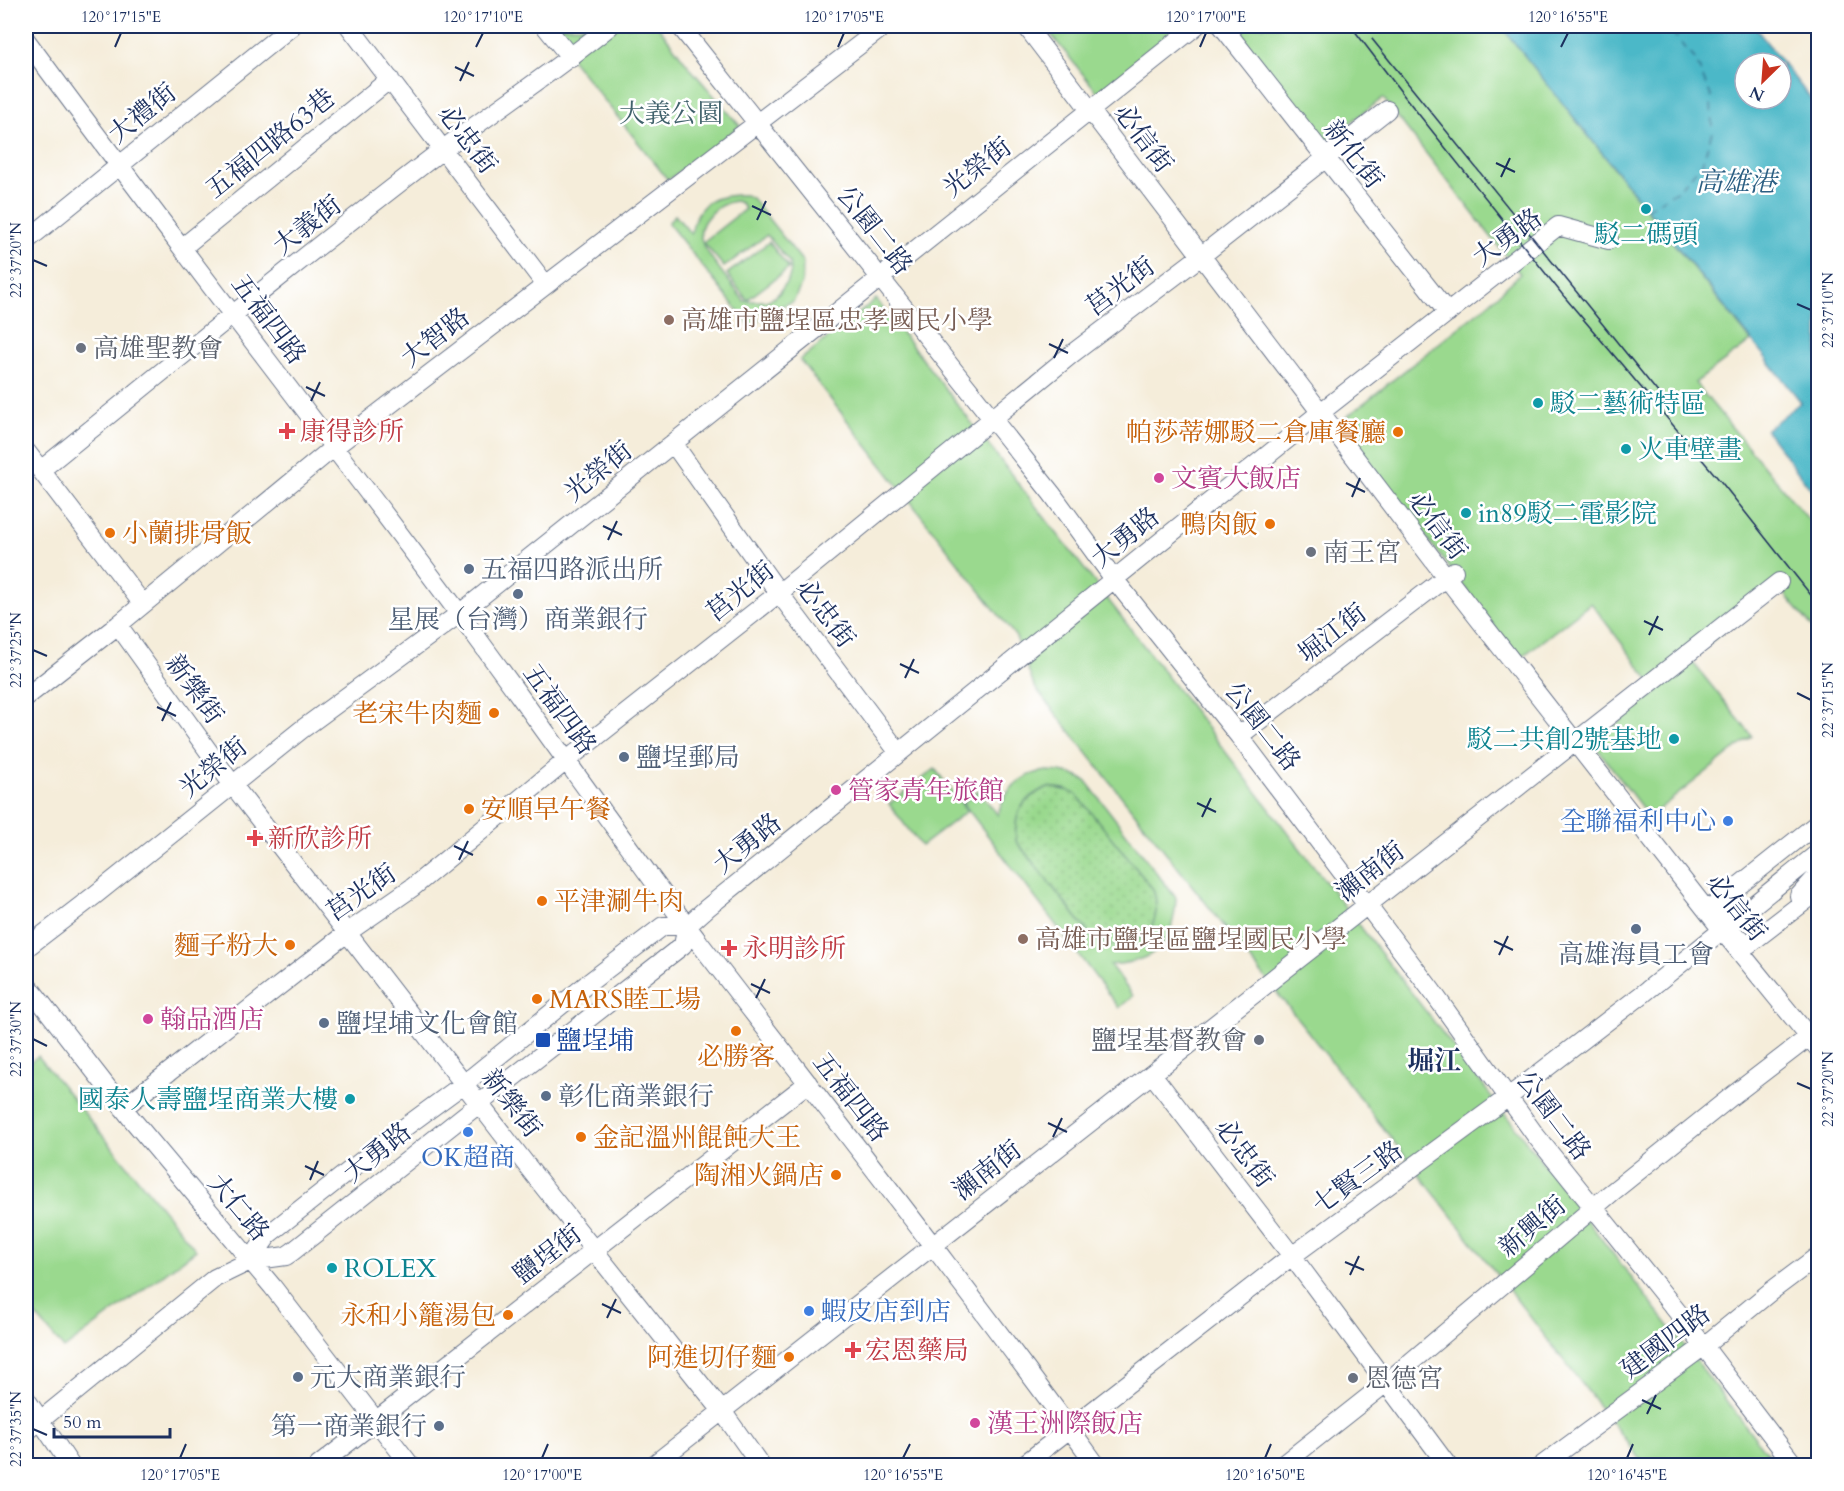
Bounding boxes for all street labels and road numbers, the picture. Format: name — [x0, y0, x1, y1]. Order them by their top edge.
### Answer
street label: 大禮街 — [101, 75, 184, 152]
street label: 五福四路63巷 — [198, 80, 342, 206]
street label: 必信街 — [1106, 97, 1181, 180]
street label: 必忠街 — [430, 98, 505, 181]
street label: 新化街 — [1316, 113, 1391, 196]
street label: 光榮街 — [936, 130, 1019, 205]
street label: 公園二路 — [829, 179, 920, 282]
street label: 大義街 — [266, 188, 349, 263]
street label: 大勇路 — [1465, 200, 1549, 274]
street label: 莒光街 — [1079, 249, 1162, 324]
street label: 五福四路 — [223, 267, 314, 371]
street label: 大智路 — [394, 300, 477, 375]
street label: 光榮街 — [557, 433, 640, 510]
street label: 必信街 — [1400, 484, 1475, 567]
street label: 大勇路 — [1084, 499, 1167, 576]
street label: 莒光街 — [699, 553, 782, 630]
street label: 必忠街 — [788, 572, 863, 655]
street label: 堀江街 — [1291, 596, 1374, 671]
street label: 新樂街 — [158, 647, 232, 731]
street label: 五福四路 — [515, 657, 604, 762]
street label: 公園二路 — [1217, 675, 1308, 778]
street label: 光榮街 — [172, 729, 255, 806]
street label: 大勇路 — [706, 805, 789, 882]
street label: 瀨南街 — [1329, 834, 1412, 909]
street label: 莒光街 — [319, 856, 403, 929]
street label: 必信街 — [1698, 866, 1775, 949]
street label: 五福四路 — [805, 1046, 896, 1149]
street label: 新樂街 — [474, 1062, 549, 1145]
street label: 公園二路 — [1508, 1063, 1599, 1167]
street label: 必忠街 — [1207, 1112, 1282, 1195]
street label: 大勇路 — [336, 1114, 419, 1191]
street label: 瀨南街 — [946, 1133, 1029, 1208]
street label: 七賢三路 — [1305, 1133, 1410, 1222]
street label: 大仁路 — [200, 1166, 277, 1248]
street label: 新興街 — [1491, 1188, 1573, 1265]
street label: 鹽埕街 — [506, 1217, 589, 1292]
street label: 建國四路 — [1613, 1296, 1717, 1387]

